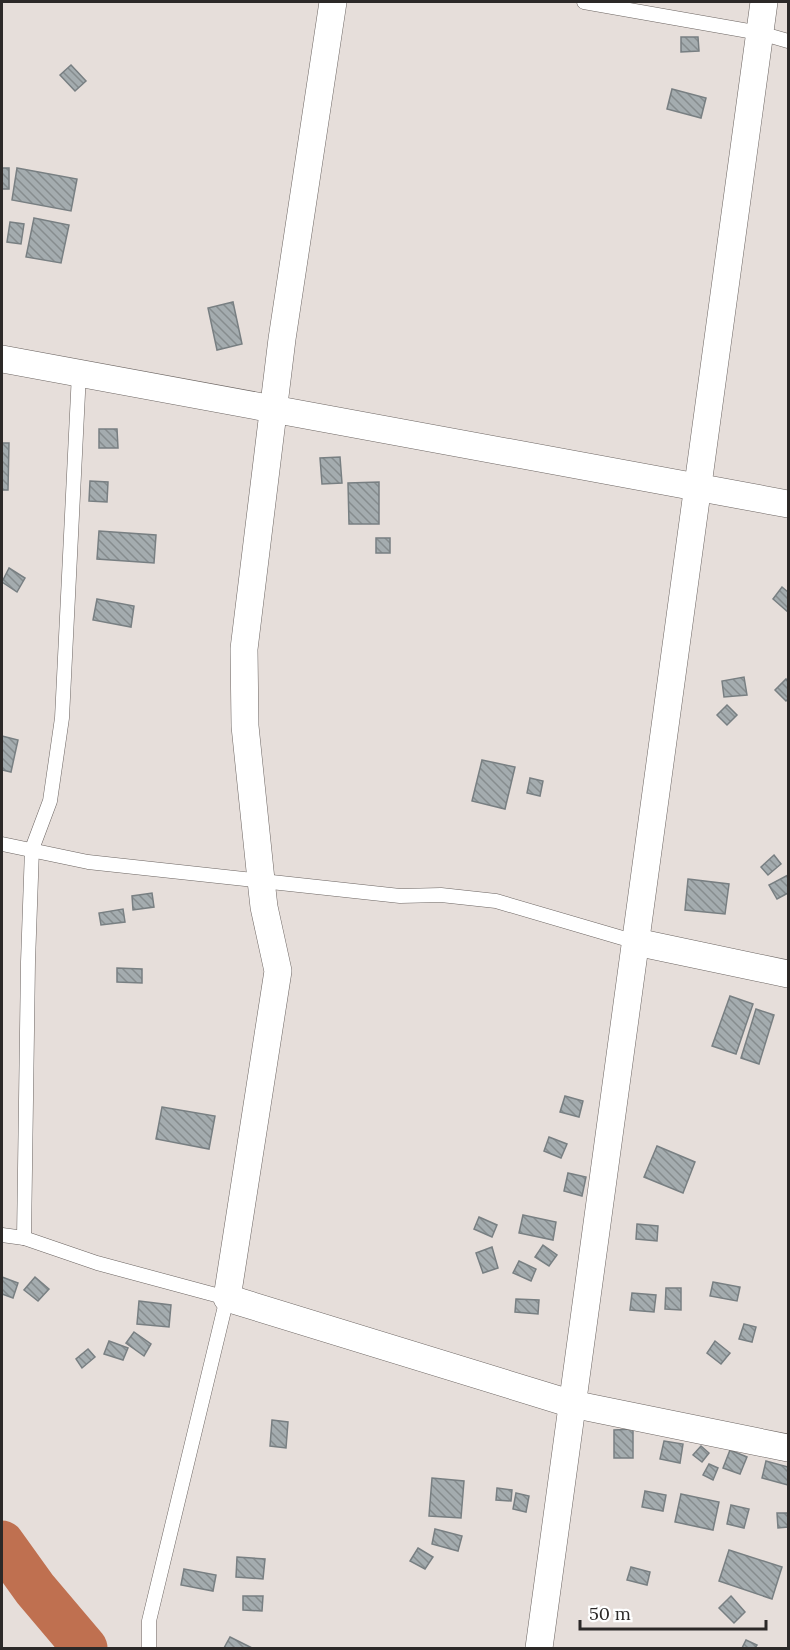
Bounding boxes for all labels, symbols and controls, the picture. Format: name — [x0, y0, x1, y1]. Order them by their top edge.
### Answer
scale bar — [580, 1593, 766, 1631]
text: 50 m — [589, 1602, 631, 1625]

